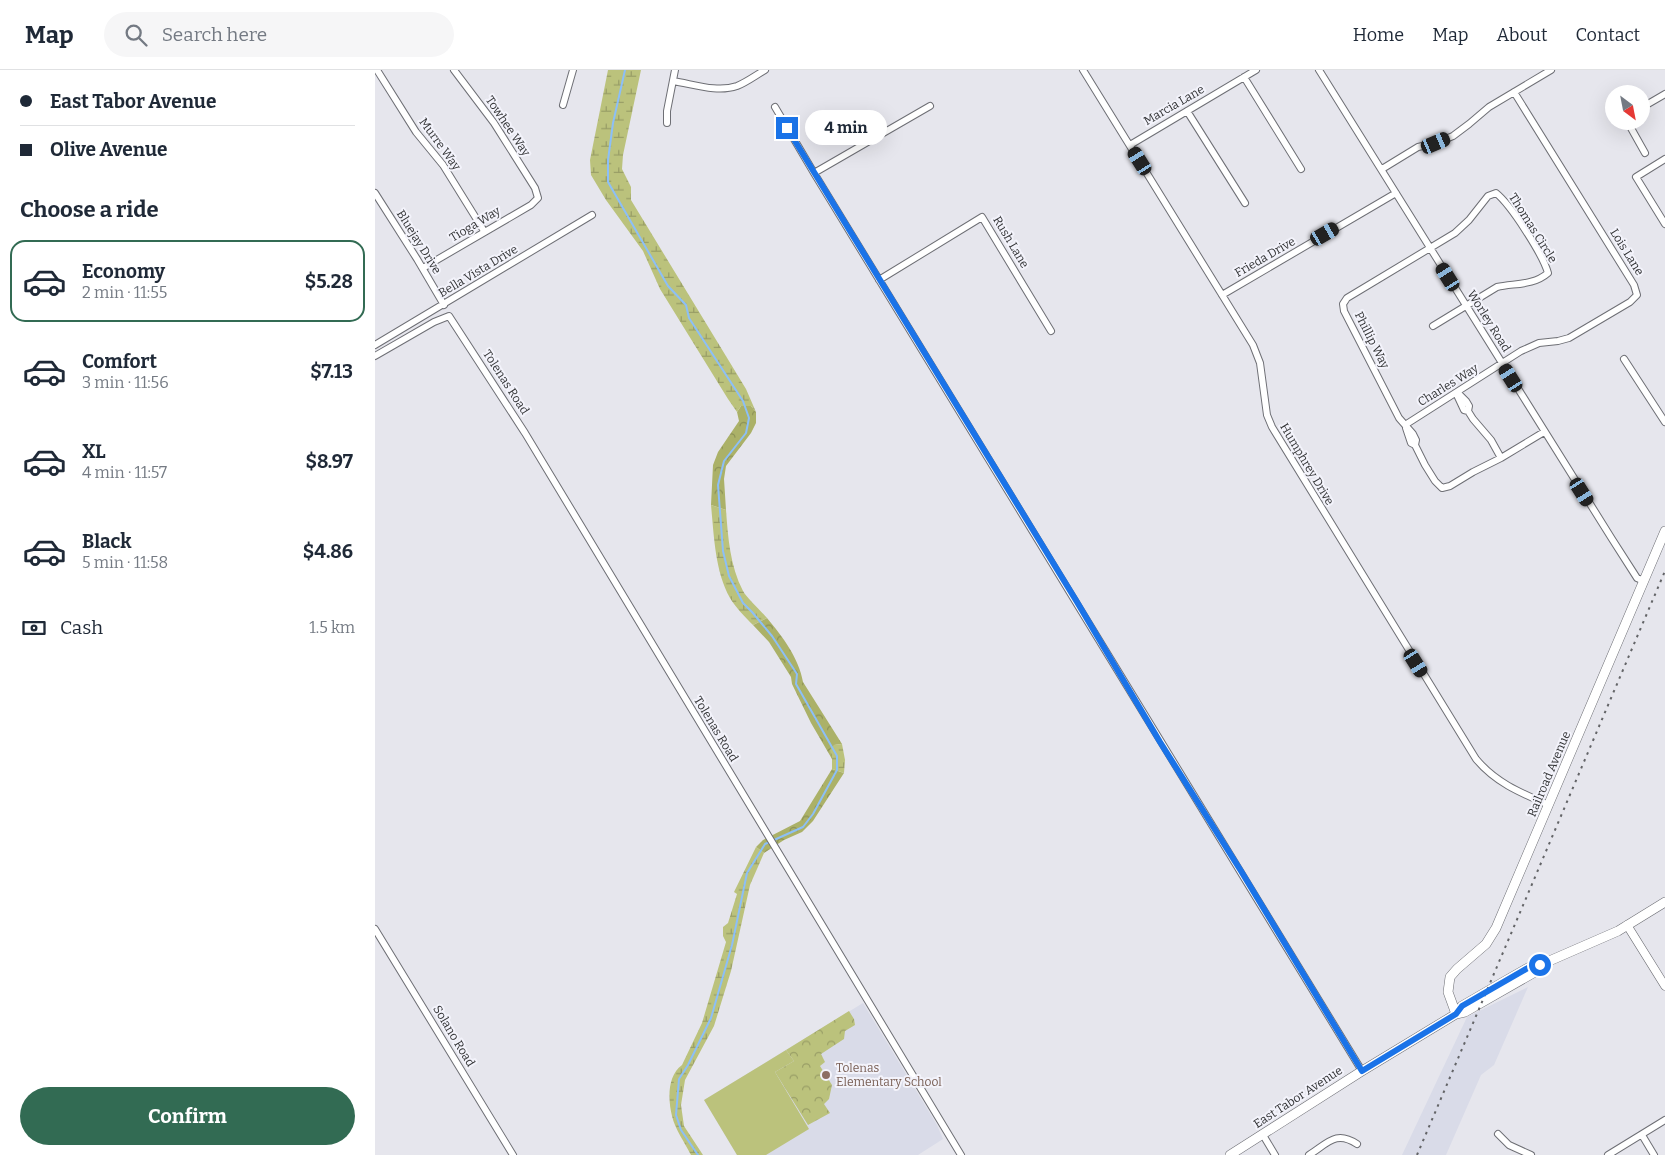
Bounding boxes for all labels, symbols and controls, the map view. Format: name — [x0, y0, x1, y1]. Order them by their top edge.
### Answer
search box — [104, 12, 454, 57]
text: Map — [25, 21, 74, 49]
icon: search — [122, 21, 150, 49]
text: Search here — [162, 23, 267, 46]
text: Home — [1353, 24, 1404, 46]
text: Map — [1432, 24, 1468, 46]
text: About — [1496, 24, 1547, 46]
text: Contact — [1575, 24, 1640, 46]
street label: Marcia Lane — [1141, 82, 1207, 128]
north arrow — [1605, 85, 1650, 130]
map controls — [1605, 85, 1650, 130]
text: East Tabor Avenue — [50, 90, 216, 113]
street label: Towhee Way — [483, 93, 534, 159]
callout: 4 min — [805, 110, 887, 146]
street label: Murre Way — [416, 115, 464, 173]
route end — [776, 117, 798, 139]
text: 4 min — [824, 118, 868, 137]
car — [1419, 130, 1452, 156]
text: Olive Avenue — [50, 138, 167, 161]
car — [1125, 144, 1154, 178]
street label: Thomas Circle — [1506, 191, 1560, 265]
text: Choose a ride — [20, 196, 159, 223]
street label: Tioga Way — [447, 203, 503, 245]
street label: Bluejay Drive — [394, 207, 444, 277]
street label: Rush Lane — [990, 214, 1032, 270]
car — [1308, 220, 1341, 248]
street label: Lois Lane — [1607, 226, 1647, 278]
street label: Frieda Drive — [1232, 234, 1298, 280]
street label: Bella Vista Drive — [436, 242, 520, 300]
icon: car — [22, 259, 67, 304]
text: Economy — [82, 260, 165, 283]
car — [1433, 260, 1462, 294]
text: $5.28 — [305, 270, 353, 293]
text: 2 min · 11:55 — [82, 283, 167, 302]
street label: Worley Road — [1464, 288, 1514, 354]
street label: Phillip Way — [1352, 309, 1393, 371]
street label: Tolenas Road — [480, 347, 532, 417]
icon: car — [22, 349, 67, 394]
text: Comfort — [82, 350, 157, 373]
text: $7.13 — [310, 360, 353, 383]
street label: Charles Way — [1415, 361, 1481, 409]
car — [1496, 361, 1525, 395]
text: 3 min · 11:56 — [82, 373, 169, 392]
street label: Humphrey Drive — [1277, 421, 1337, 507]
icon: car — [22, 439, 67, 484]
text: XL — [82, 440, 106, 463]
text: $8.97 — [306, 450, 353, 473]
text: 4 min · 11:57 — [82, 463, 167, 482]
car — [1567, 475, 1596, 509]
icon: car — [22, 529, 67, 574]
text: Black — [82, 530, 132, 553]
text: $4.86 — [303, 540, 353, 563]
text: 5 min · 11:58 — [82, 553, 168, 572]
icon: cash — [20, 614, 48, 642]
text: Cash — [60, 616, 103, 639]
text: 1.5 km — [309, 618, 355, 637]
car — [1401, 646, 1430, 680]
street label: Tolenas Road — [691, 694, 741, 764]
street label: Railroad Avenue — [1525, 729, 1573, 819]
route start — [1529, 954, 1551, 976]
street label: Solano Road — [430, 1003, 478, 1069]
place label: Tolenas Elementary School — [836, 1061, 942, 1089]
street label: East Tabor Avenue — [1251, 1063, 1345, 1131]
marker: Tolenas Elementary School — [820, 1069, 832, 1081]
button: Confirm — [20, 1087, 355, 1145]

